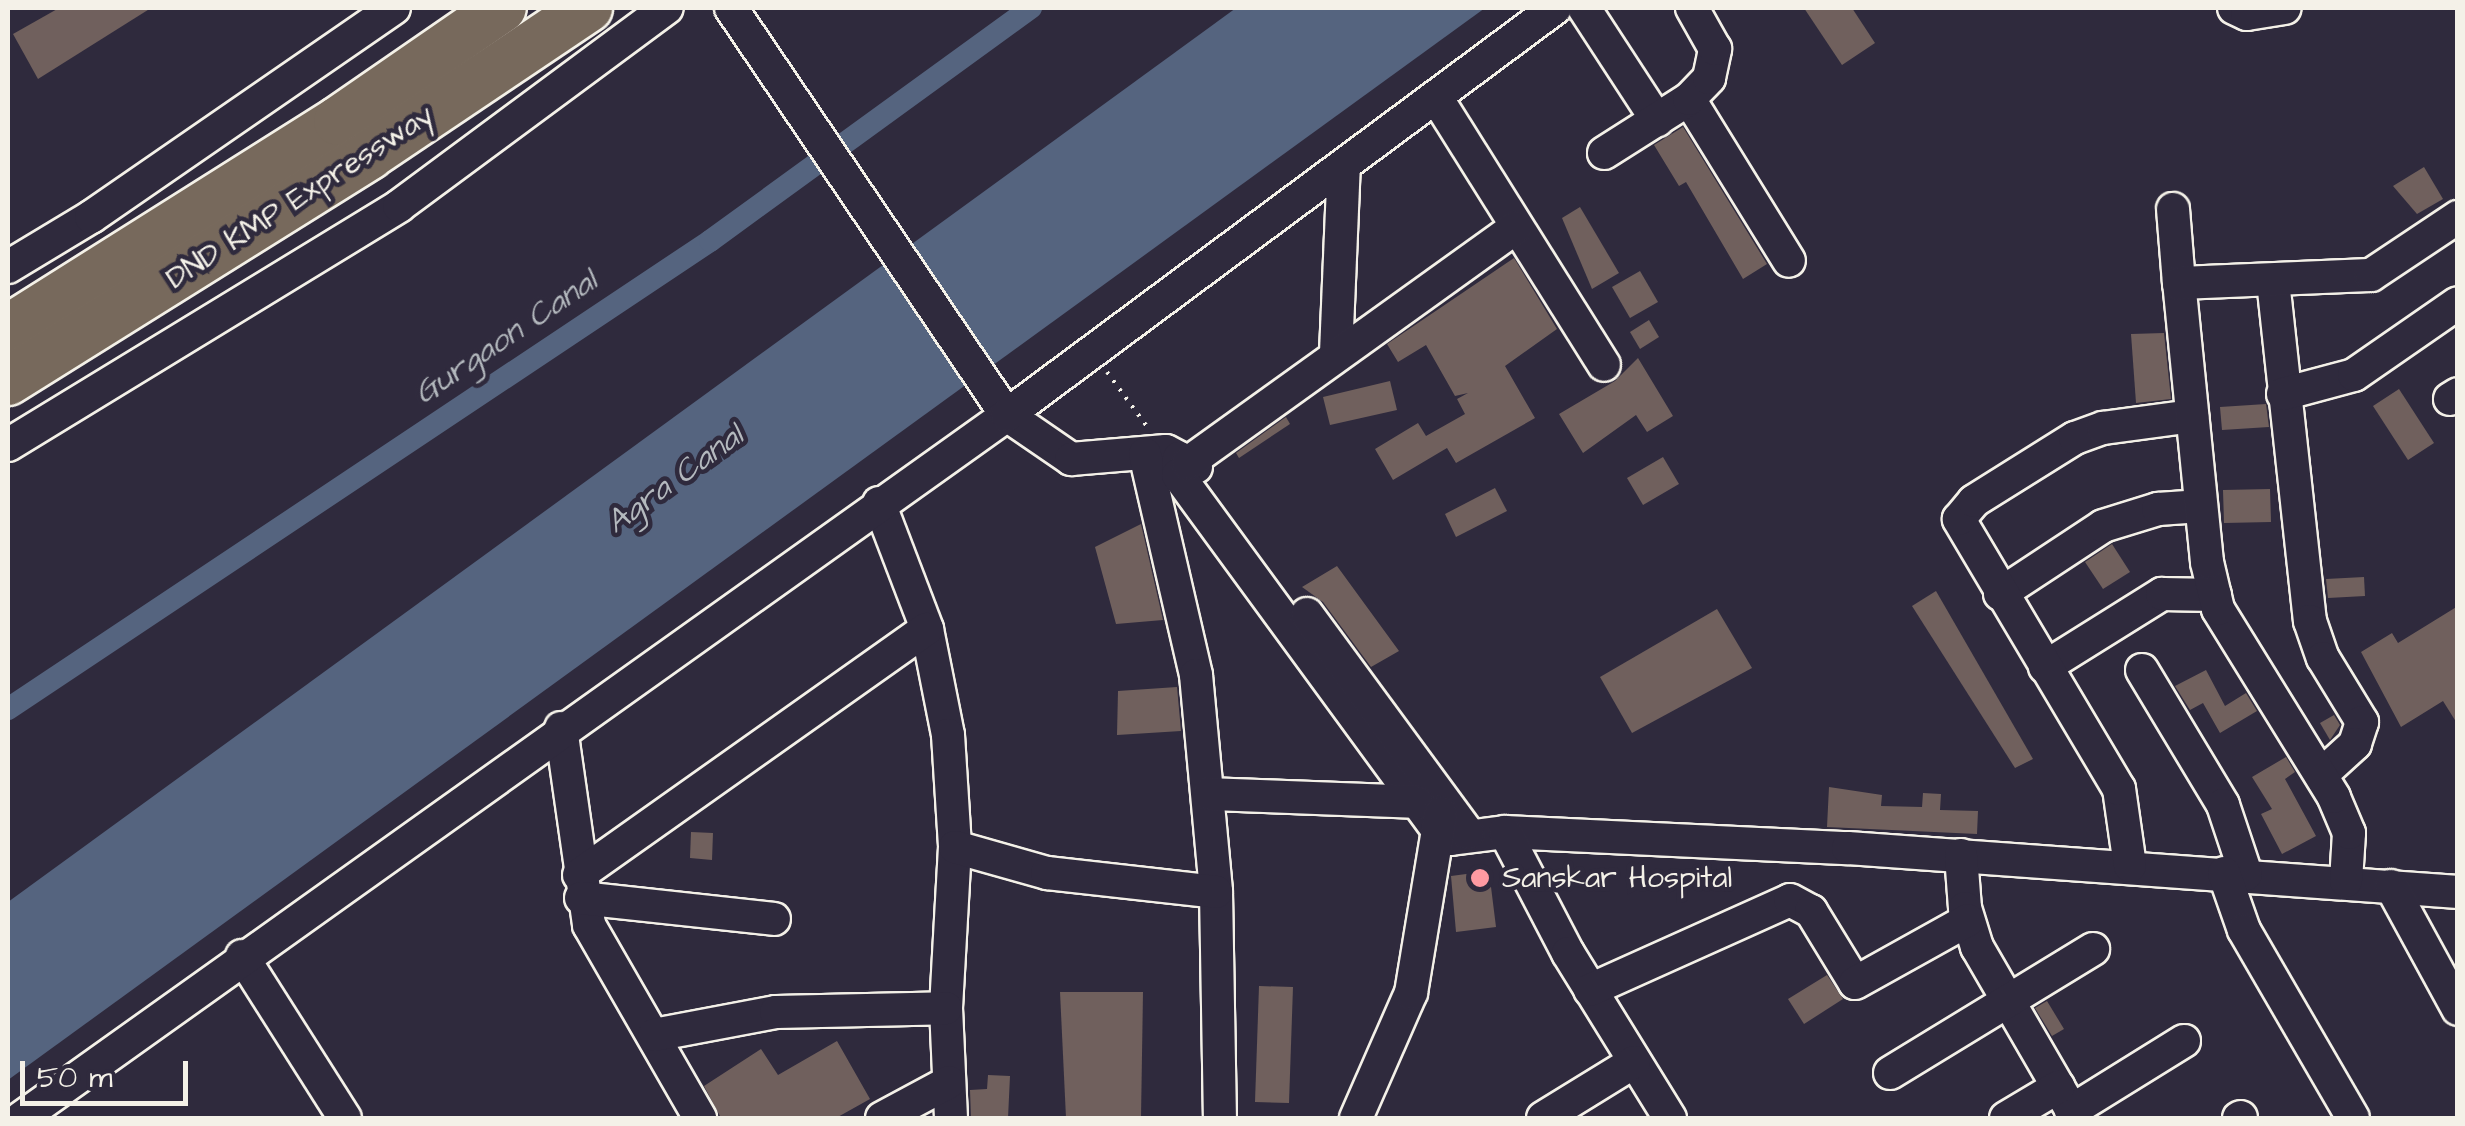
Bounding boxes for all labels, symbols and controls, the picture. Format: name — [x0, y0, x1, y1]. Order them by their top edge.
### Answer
street label: DND KMP Expressway — [160, 97, 440, 297]
water label: Gurgaon Canal — [407, 263, 605, 413]
water label: Agra Canal — [599, 417, 751, 543]
place label: Sanskar Hospital — [1502, 860, 1732, 896]
marker: Sanskar Hospital — [1467, 865, 1493, 891]
scale bar — [25, 1041, 192, 1103]
text: 50 m — [37, 1057, 113, 1099]

